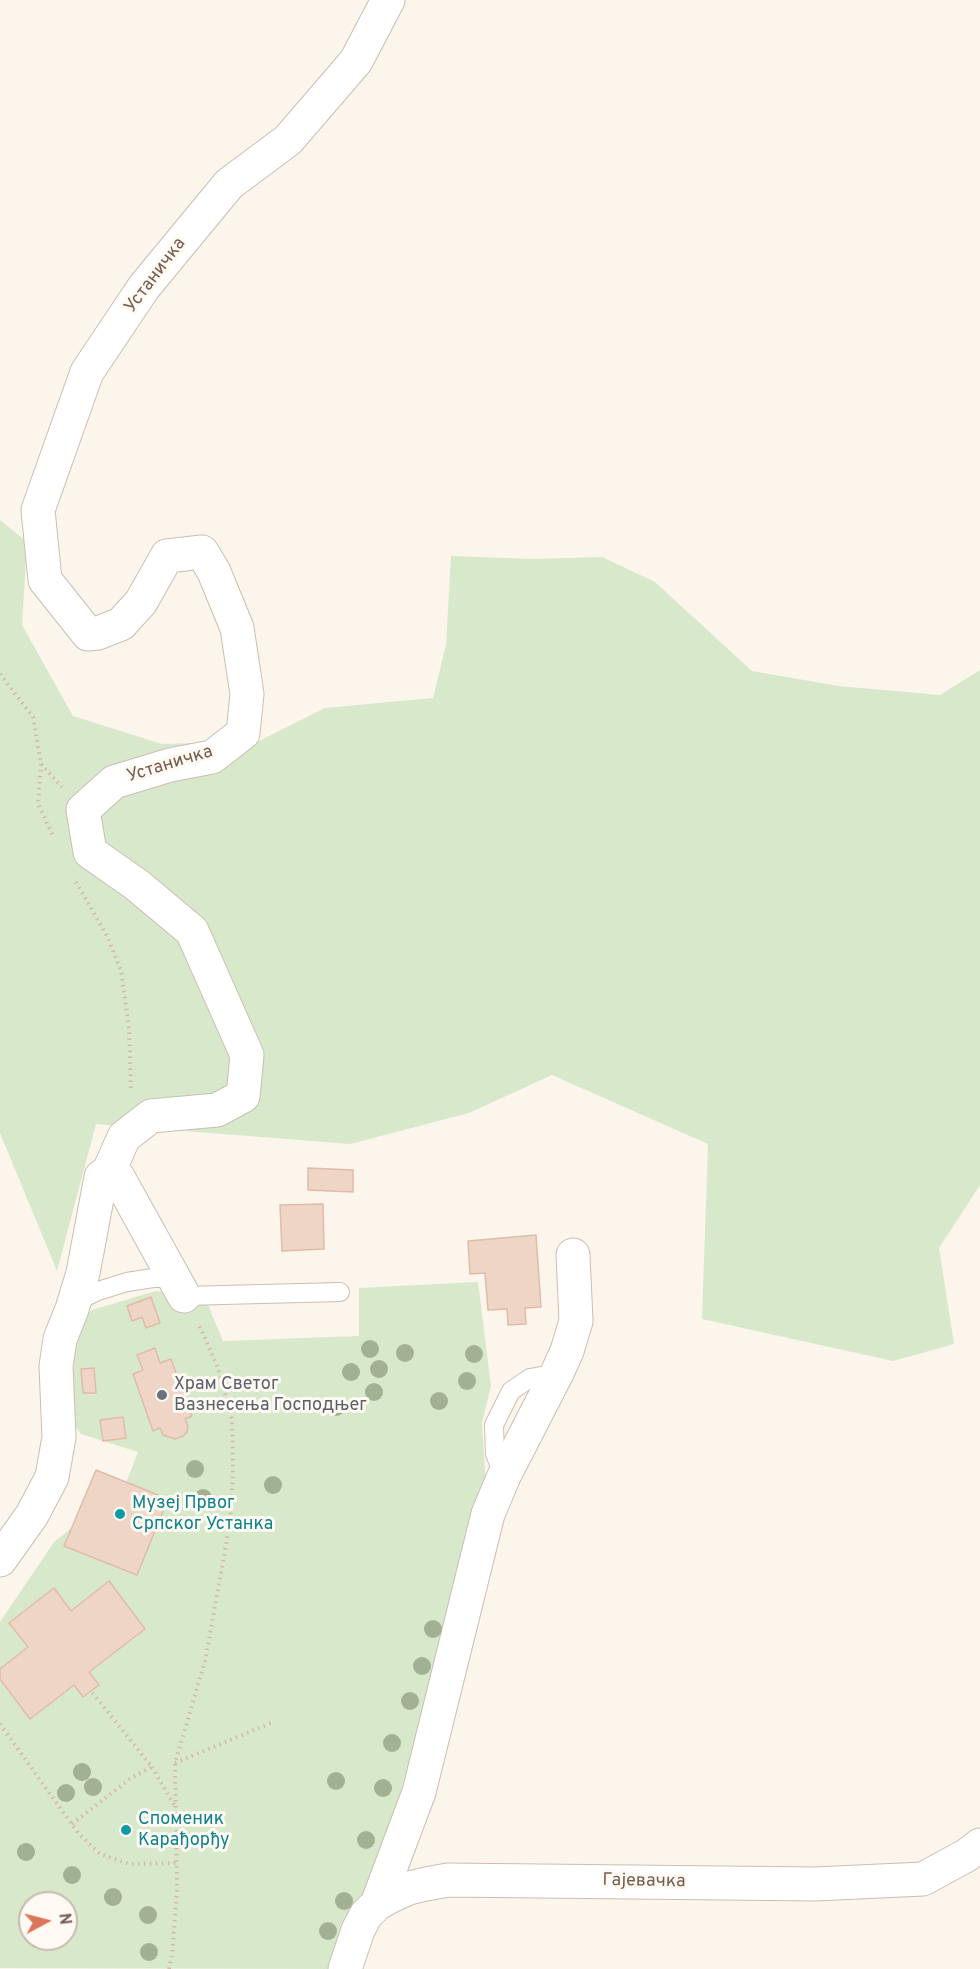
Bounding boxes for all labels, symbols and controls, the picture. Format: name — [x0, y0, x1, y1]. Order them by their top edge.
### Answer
street label: Устаничка — [121, 234, 191, 318]
street label: Устаничка — [124, 742, 216, 788]
place label: Храм Светог Вазнесења Господњег — [174, 1374, 367, 1416]
marker: Храм Светог Вазнесења Господњег — [155, 1388, 169, 1402]
place label: Музеј Првог Српског Устанка — [132, 1493, 273, 1536]
marker: Музеј Првог Српског Устанка — [113, 1507, 127, 1521]
place label: Споменик Карађорђу — [138, 1809, 229, 1852]
marker: Споменик Карађорђу — [119, 1823, 133, 1837]
street label: Гајевачка — [602, 1870, 686, 1894]
north arrow — [18, 1891, 78, 1951]
text: N — [53, 1912, 75, 1926]

